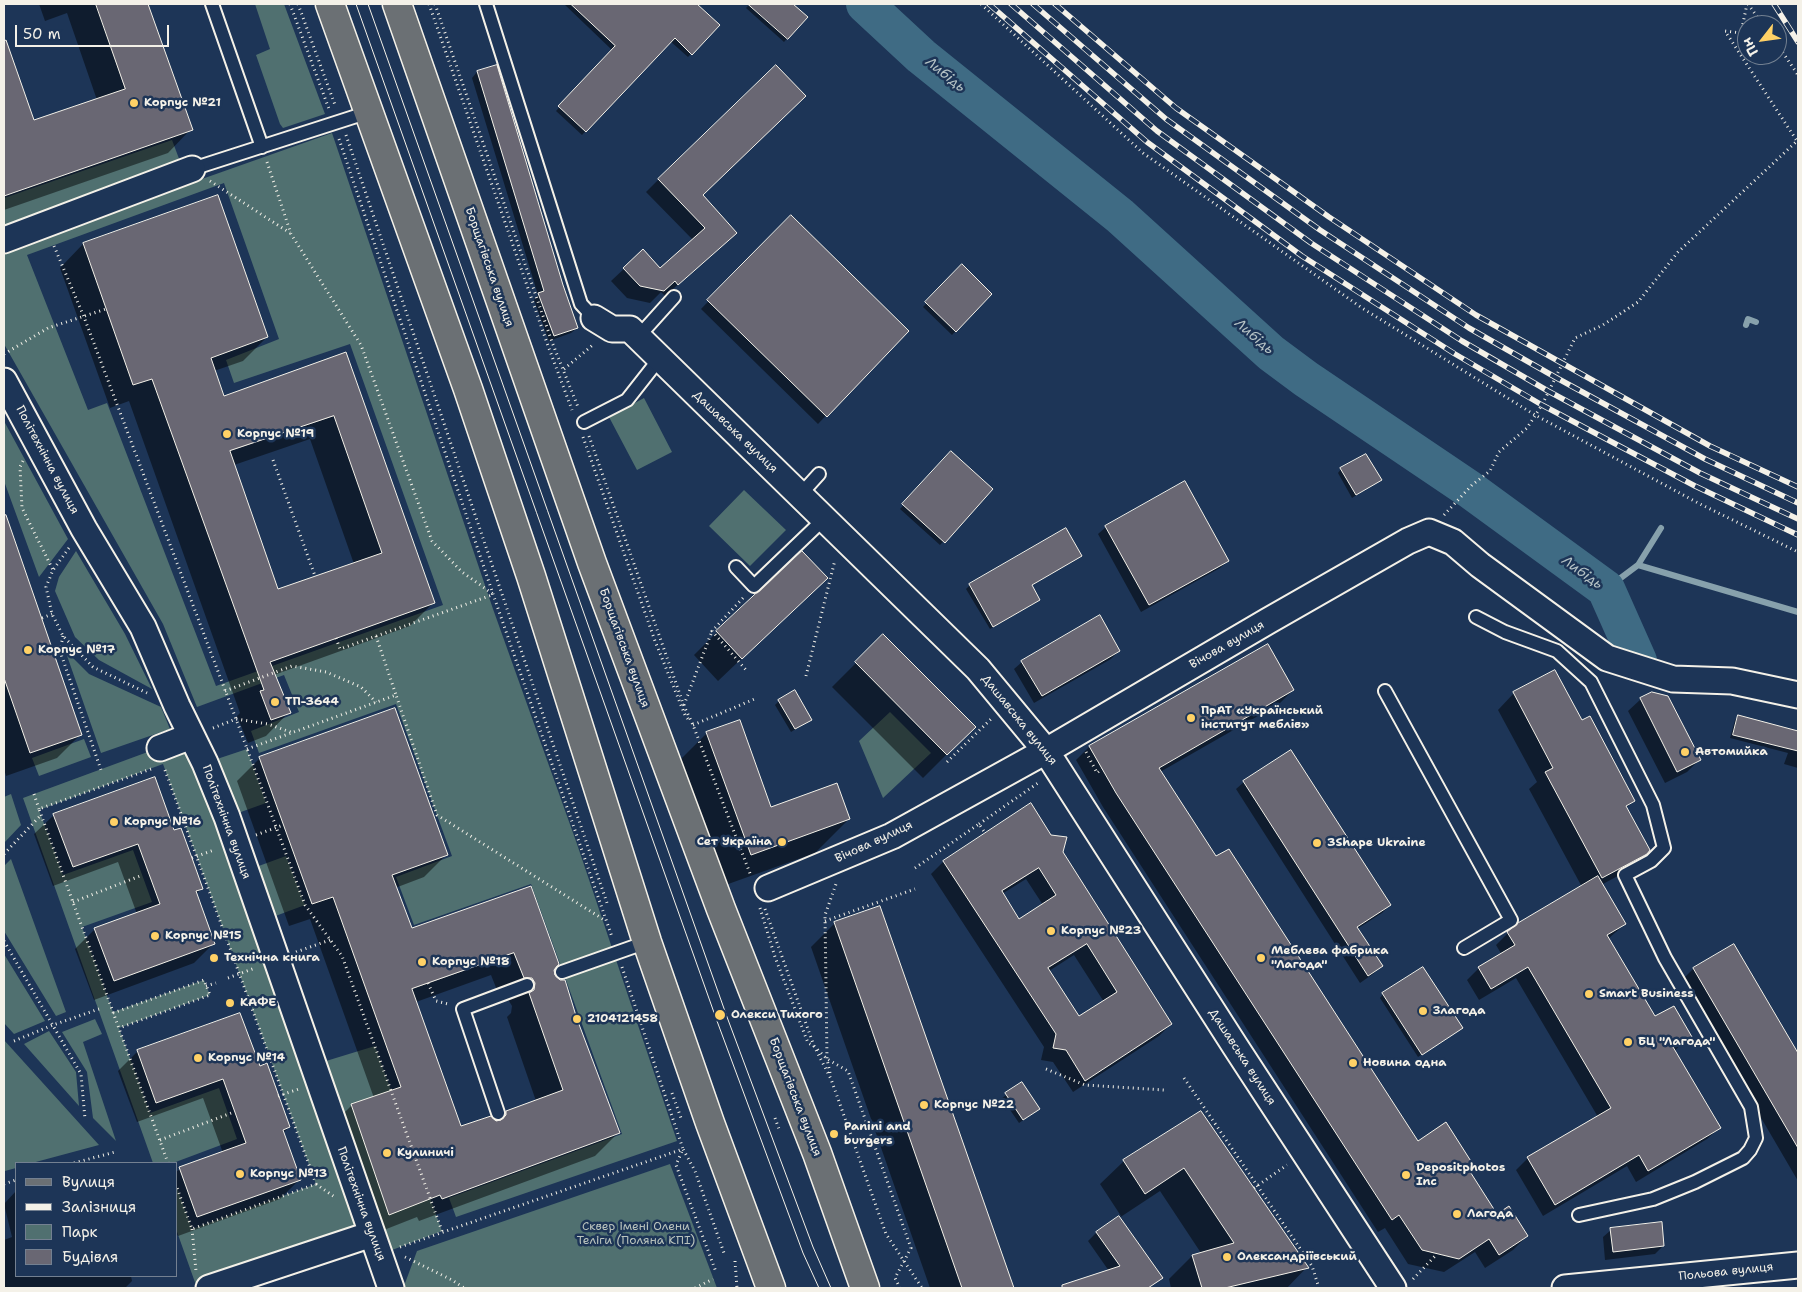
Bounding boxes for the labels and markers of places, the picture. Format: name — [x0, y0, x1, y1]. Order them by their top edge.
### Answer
place label: Корпус №21 — [144, 96, 221, 110]
marker: Корпус №21 — [128, 97, 140, 109]
place label: Корпус №19 — [237, 427, 314, 441]
marker: Корпус №19 — [221, 428, 233, 440]
place label: Корпус №17 — [38, 643, 115, 657]
marker: Корпус №17 — [22, 644, 34, 656]
place label: ТП-3644 — [285, 695, 339, 709]
marker: ТП-3644 — [269, 696, 281, 708]
place label: ПрАТ «Український інститут меблів» — [1201, 704, 1323, 732]
marker: ПрАТ «Український інститут меблів» — [1185, 712, 1197, 724]
place label: Автомийка — [1695, 745, 1768, 759]
marker: Автомийка — [1679, 746, 1691, 758]
place label: Корпус №16 — [124, 815, 201, 829]
marker: Корпус №16 — [108, 816, 120, 828]
place label: Сет Україна — [697, 835, 772, 849]
marker: Сет Україна — [776, 836, 788, 848]
place label: 3Shape Ukraine — [1327, 836, 1426, 850]
marker: 3Shape Ukraine — [1311, 837, 1323, 849]
place label: Корпус №23 — [1061, 924, 1141, 938]
marker: Корпус №23 — [1045, 925, 1057, 937]
place label: Корпус №15 — [165, 929, 241, 943]
marker: Корпус №15 — [149, 930, 161, 942]
place label: Меблева фабрика "Лагода" — [1271, 944, 1388, 972]
place label: Технічна книга — [224, 951, 320, 965]
marker: Технічна книга — [208, 952, 220, 964]
marker: Меблева фабрика "Лагода" — [1255, 952, 1267, 964]
place label: Корпус №18 — [432, 955, 509, 969]
marker: Корпус №18 — [416, 956, 428, 968]
place label: Smart Business — [1599, 987, 1694, 1001]
marker: Smart Business — [1583, 988, 1595, 1000]
place label: КАФЕ — [240, 996, 276, 1010]
marker: КАФЕ — [224, 997, 236, 1009]
place label: Злагода — [1433, 1004, 1485, 1018]
marker: Злагода — [1417, 1005, 1429, 1017]
marker: Олекси Тихого — [713, 1008, 727, 1022]
place label: Олекси Тихого — [731, 1008, 823, 1022]
place label: 2104121458 — [587, 1012, 658, 1026]
marker: 2104121458 — [571, 1013, 583, 1025]
place label: БЦ "Лагода" — [1638, 1035, 1715, 1049]
marker: БЦ "Лагода" — [1622, 1036, 1634, 1048]
place label: Корпус №14 — [208, 1051, 285, 1065]
marker: Корпус №14 — [192, 1052, 204, 1064]
place label: Новина одна — [1363, 1056, 1446, 1070]
marker: Новина одна — [1347, 1057, 1359, 1069]
place label: Корпус №22 — [934, 1098, 1014, 1112]
marker: Корпус №22 — [918, 1099, 930, 1111]
place label: Panini and burgers — [844, 1120, 911, 1148]
marker: Panini and burgers — [828, 1128, 840, 1140]
place label: Кулиничі — [397, 1146, 454, 1160]
marker: Кулиничі — [381, 1147, 393, 1159]
place label: Depositphotos Inc — [1416, 1161, 1505, 1189]
place label: Корпус №13 — [250, 1167, 327, 1181]
marker: Корпус №13 — [234, 1168, 246, 1180]
marker: Depositphotos Inc — [1400, 1169, 1412, 1181]
place label: Лагода — [1467, 1207, 1513, 1221]
marker: Лагода — [1451, 1208, 1463, 1220]
place label: Олександріївський — [1237, 1250, 1357, 1264]
marker: Олександріївський — [1221, 1251, 1233, 1263]

